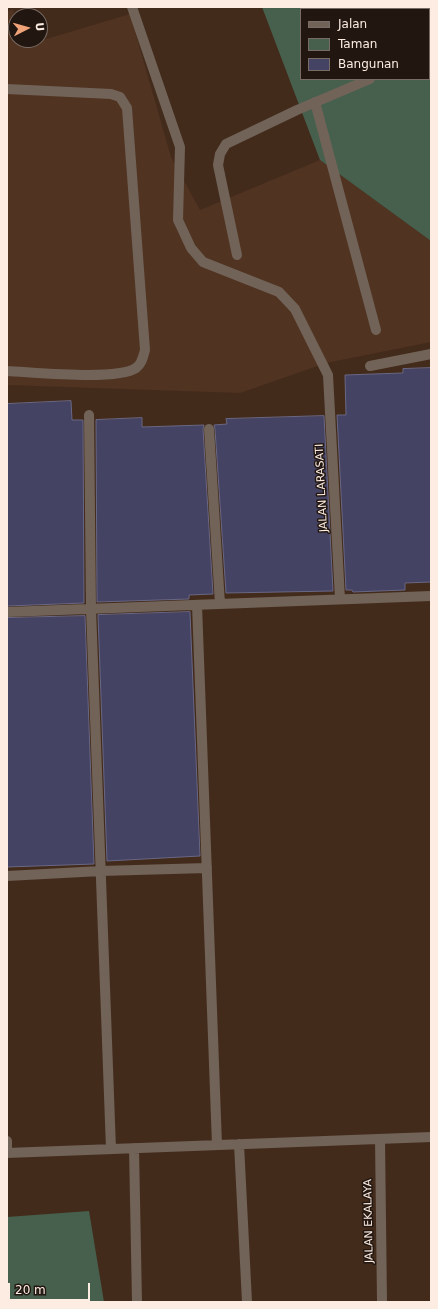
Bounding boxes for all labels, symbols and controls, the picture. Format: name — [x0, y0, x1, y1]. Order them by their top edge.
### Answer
north arrow — [8, 8, 48, 48]
legend — [300, 8, 430, 80]
text: Jalan — [338, 17, 367, 31]
text: U — [33, 22, 46, 32]
text: Taman — [338, 37, 377, 51]
text: Bangunan — [338, 57, 399, 71]
street label: JALAN LARASATI — [313, 443, 331, 533]
street label: JALAN EKALAYA — [362, 1179, 376, 1263]
scale bar — [10, 1275, 92, 1301]
text: 20 m — [15, 1283, 46, 1297]

